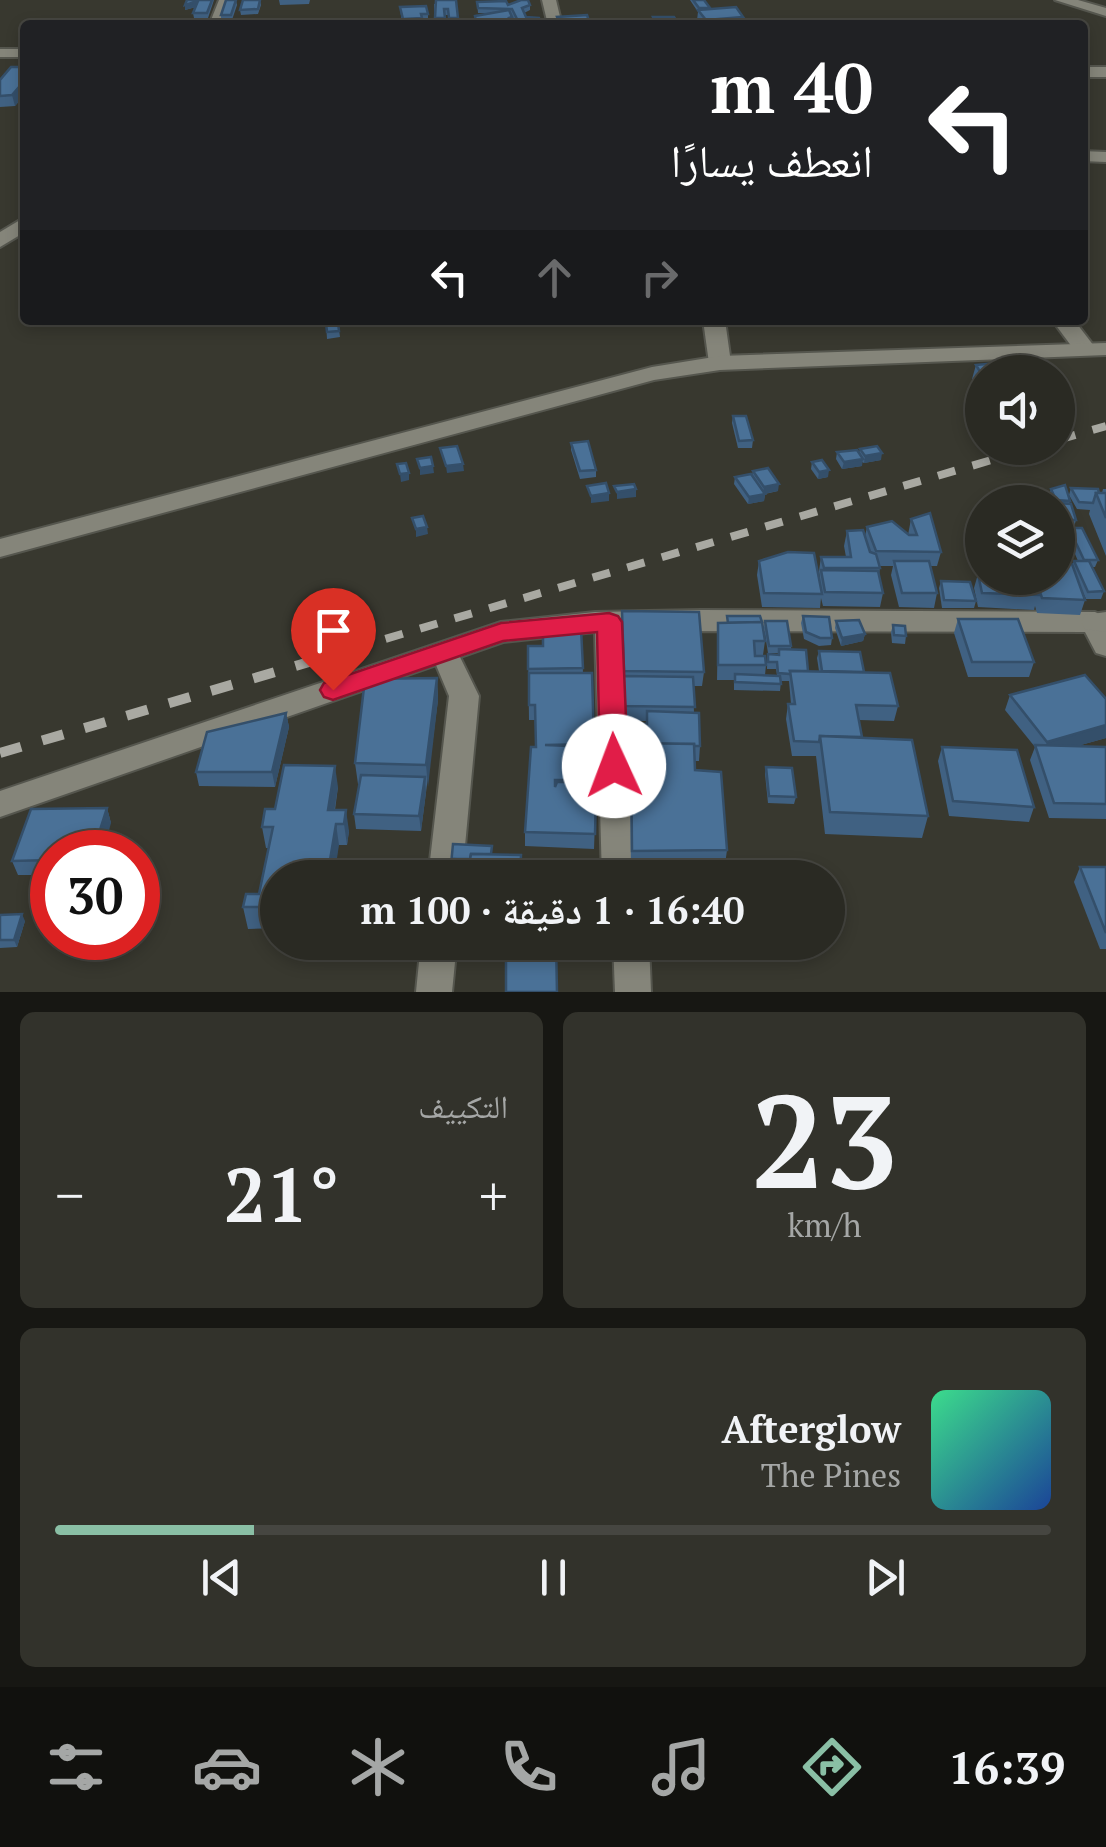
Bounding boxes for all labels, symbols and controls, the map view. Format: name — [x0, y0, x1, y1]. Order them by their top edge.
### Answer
text: 40 m — [710, 40, 873, 133]
icon: left — [908, 60, 1038, 190]
text: انعطف يسارًا — [671, 130, 873, 190]
icon: left — [422, 250, 477, 305]
icon: ahead — [527, 250, 582, 305]
icon: right — [632, 250, 687, 305]
map controls — [965, 355, 1075, 595]
button: sound — [965, 355, 1075, 465]
button: layers — [965, 485, 1075, 595]
pin — [291, 588, 376, 691]
icon: arrive — [306, 603, 361, 658]
position arrow — [562, 714, 666, 818]
speed limit sign: 30 — [30, 830, 160, 960]
text: 16:40 · 1 دقيقة · 100 m — [361, 885, 744, 935]
text: 23 — [751, 1053, 898, 1225]
text: التكييف — [418, 1085, 508, 1127]
text: 21° — [224, 1144, 339, 1243]
text: − — [55, 1158, 84, 1231]
text: + — [479, 1158, 508, 1231]
text: km/h — [788, 1204, 861, 1246]
text: Afterglow — [721, 1404, 901, 1454]
text: The Pines — [761, 1454, 901, 1496]
icon: previous — [194, 1550, 249, 1605]
icon: pause — [526, 1550, 581, 1605]
icon: next — [858, 1550, 913, 1605]
icon: filters — [41, 1732, 111, 1802]
icon: car — [192, 1732, 262, 1802]
icon: climate — [343, 1732, 413, 1802]
icon: phone — [494, 1732, 564, 1802]
icon: music — [646, 1732, 716, 1802]
icon: directions — [797, 1732, 867, 1802]
text: 16:39 — [948, 1737, 1065, 1797]

